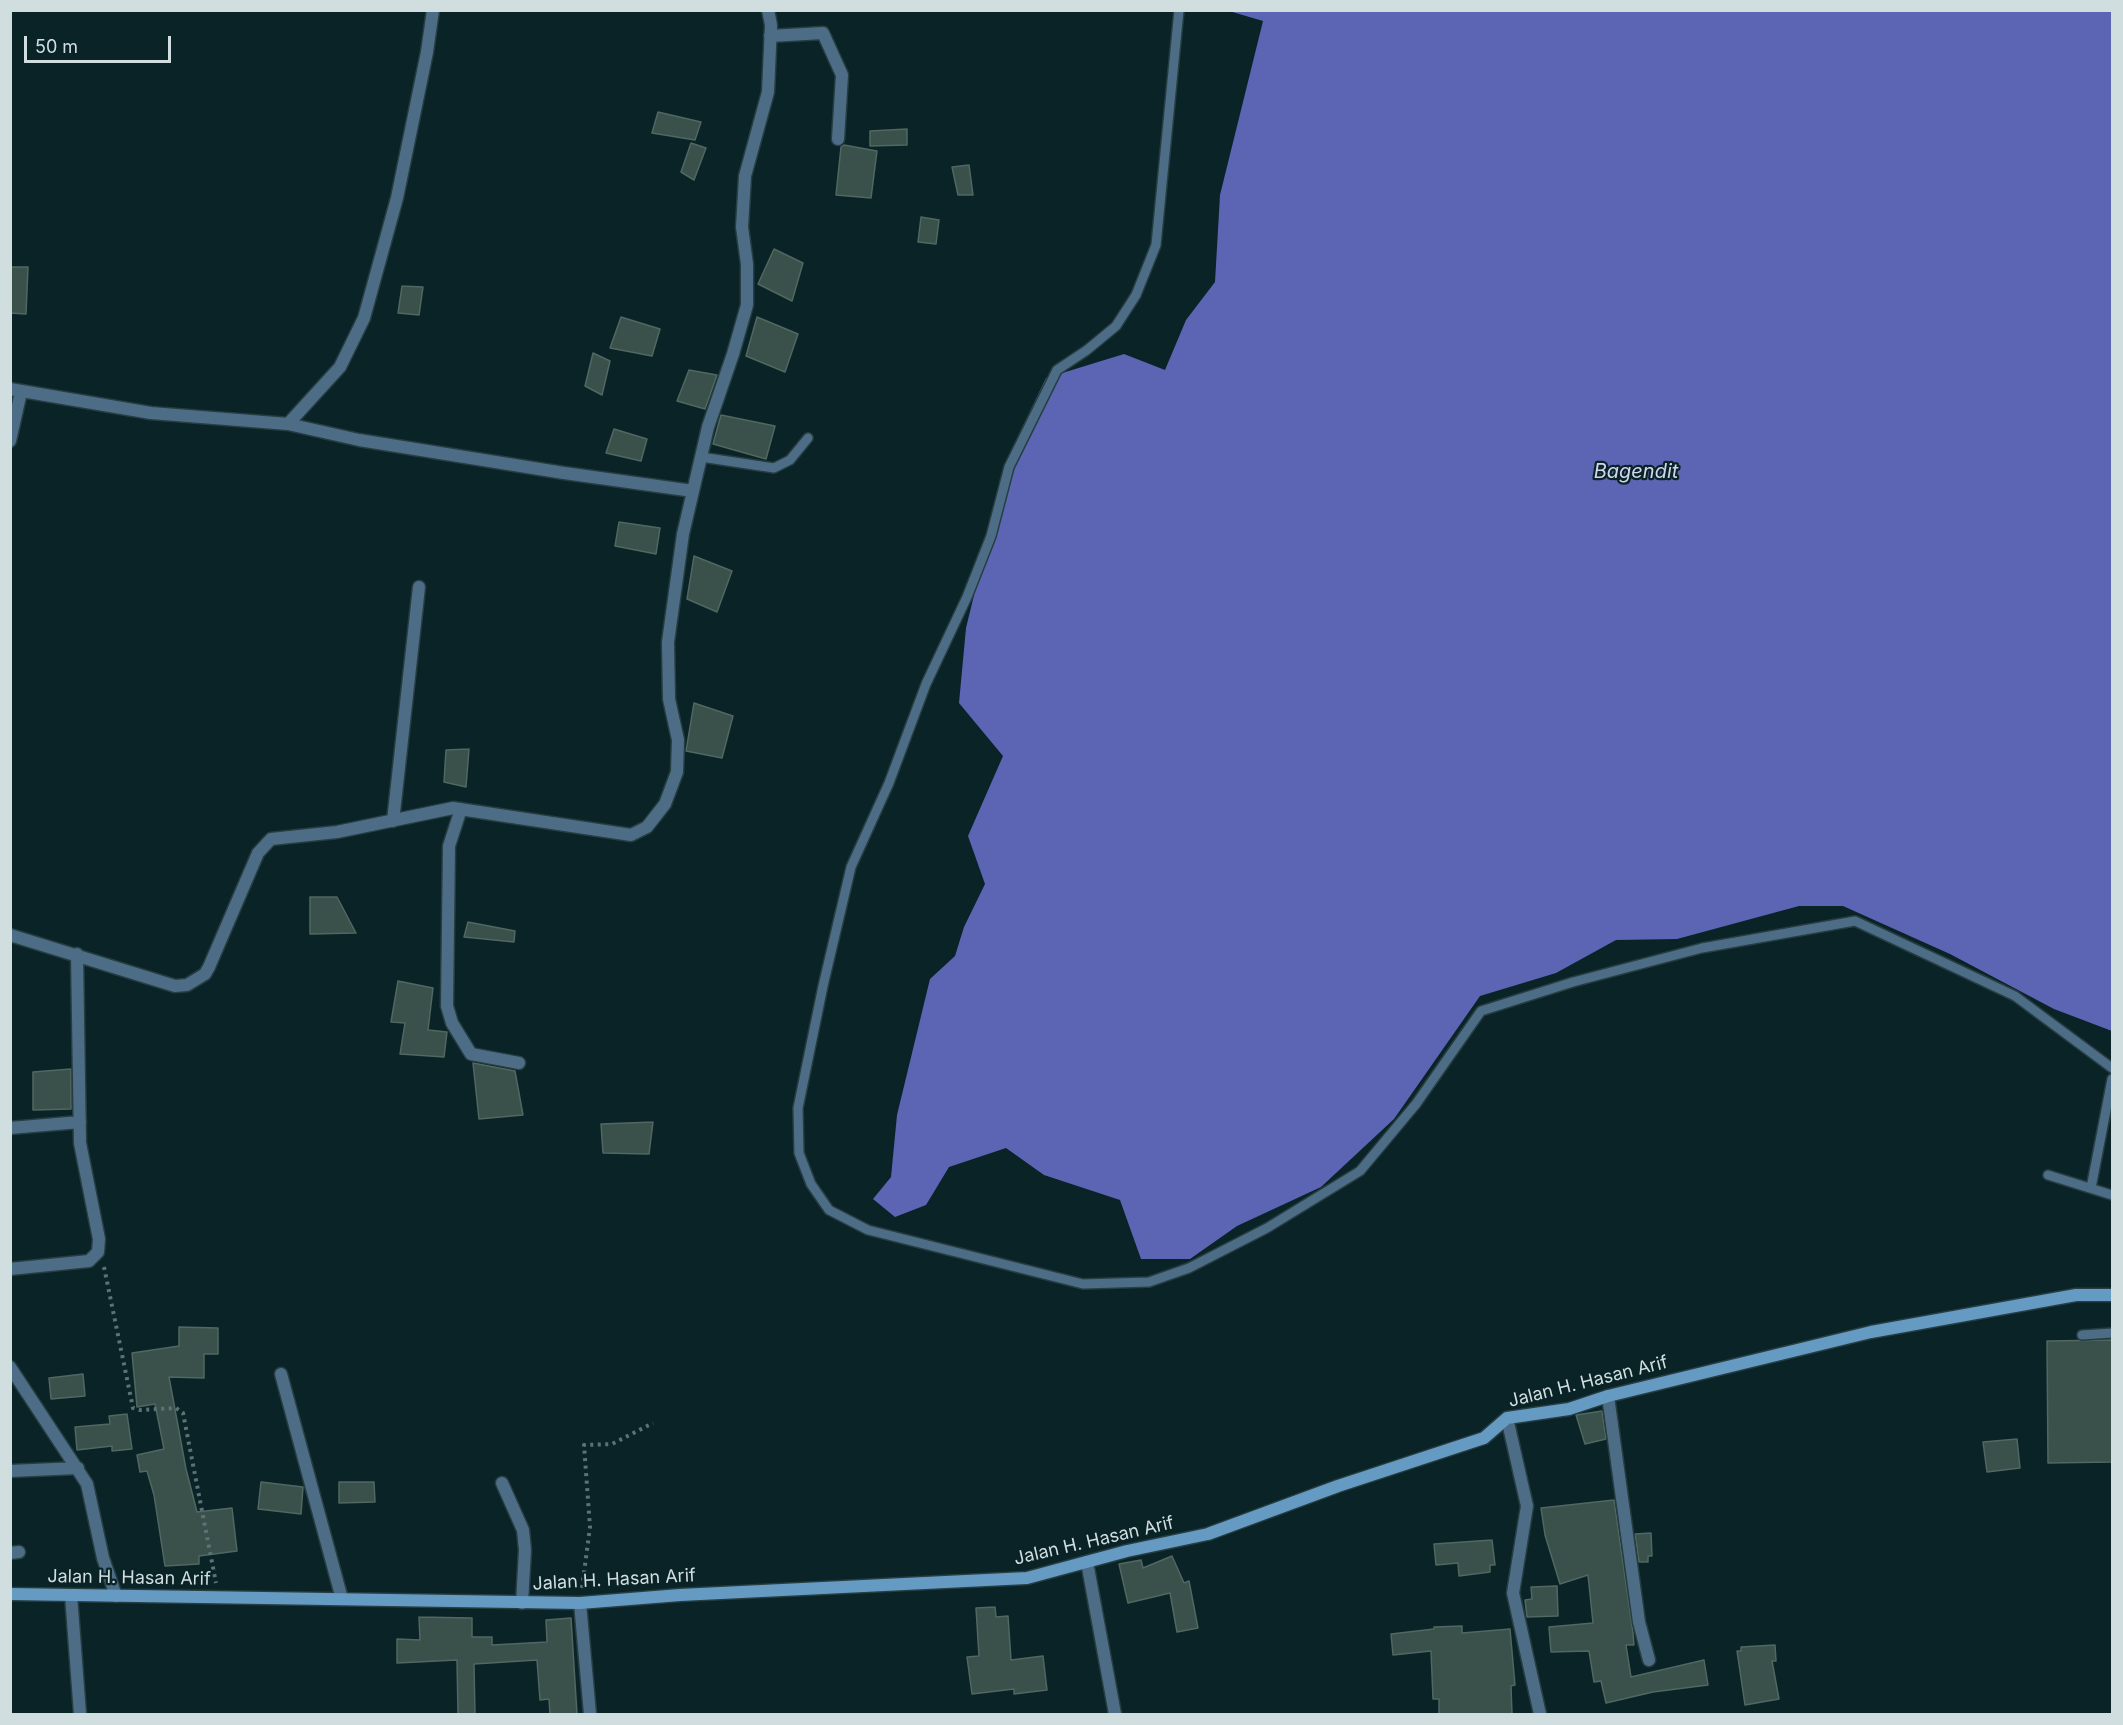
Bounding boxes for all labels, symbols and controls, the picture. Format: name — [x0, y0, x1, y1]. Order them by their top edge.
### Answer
scale bar — [27, 24, 174, 62]
text: 50 m — [35, 36, 78, 57]
water label: Bagendit — [1594, 460, 1678, 484]
street label: Jalan H. Hasan Arif — [1506, 1352, 1670, 1412]
street label: Jalan H. Hasan Arif — [1012, 1512, 1176, 1570]
street label: Jalan H. Hasan Arif — [532, 1565, 696, 1595]
street label: Jalan H. Hasan Arif — [47, 1566, 211, 1590]

